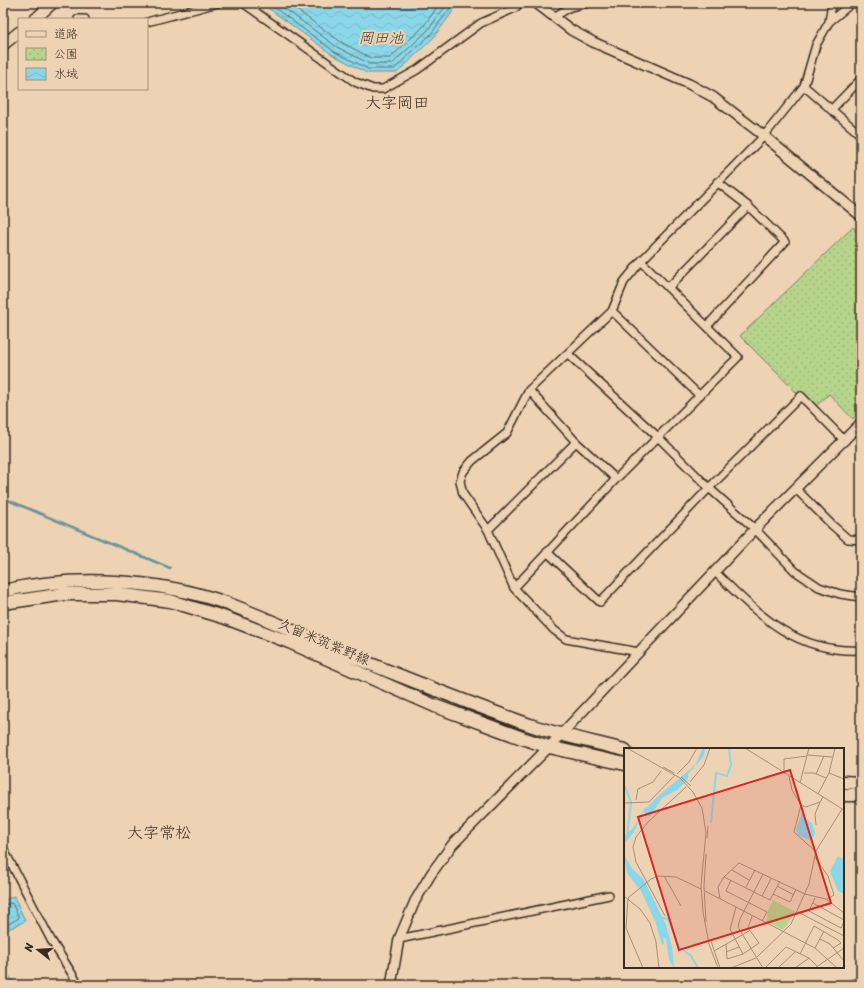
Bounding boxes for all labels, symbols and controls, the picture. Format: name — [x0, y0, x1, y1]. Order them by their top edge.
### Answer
legend — [18, 18, 148, 90]
text: 道路 — [54, 23, 78, 45]
water label: 岡田池 — [358, 25, 404, 51]
text: 公園 — [54, 43, 78, 65]
text: 水域 — [54, 63, 78, 85]
district label: 大字岡田 — [365, 88, 429, 117]
street label: 久留米筑紫野線 — [274, 611, 374, 673]
inset map — [624, 748, 844, 968]
district label: 大字常松 — [127, 818, 191, 847]
north arrow — [18, 930, 58, 970]
text: N — [18, 940, 39, 955]

